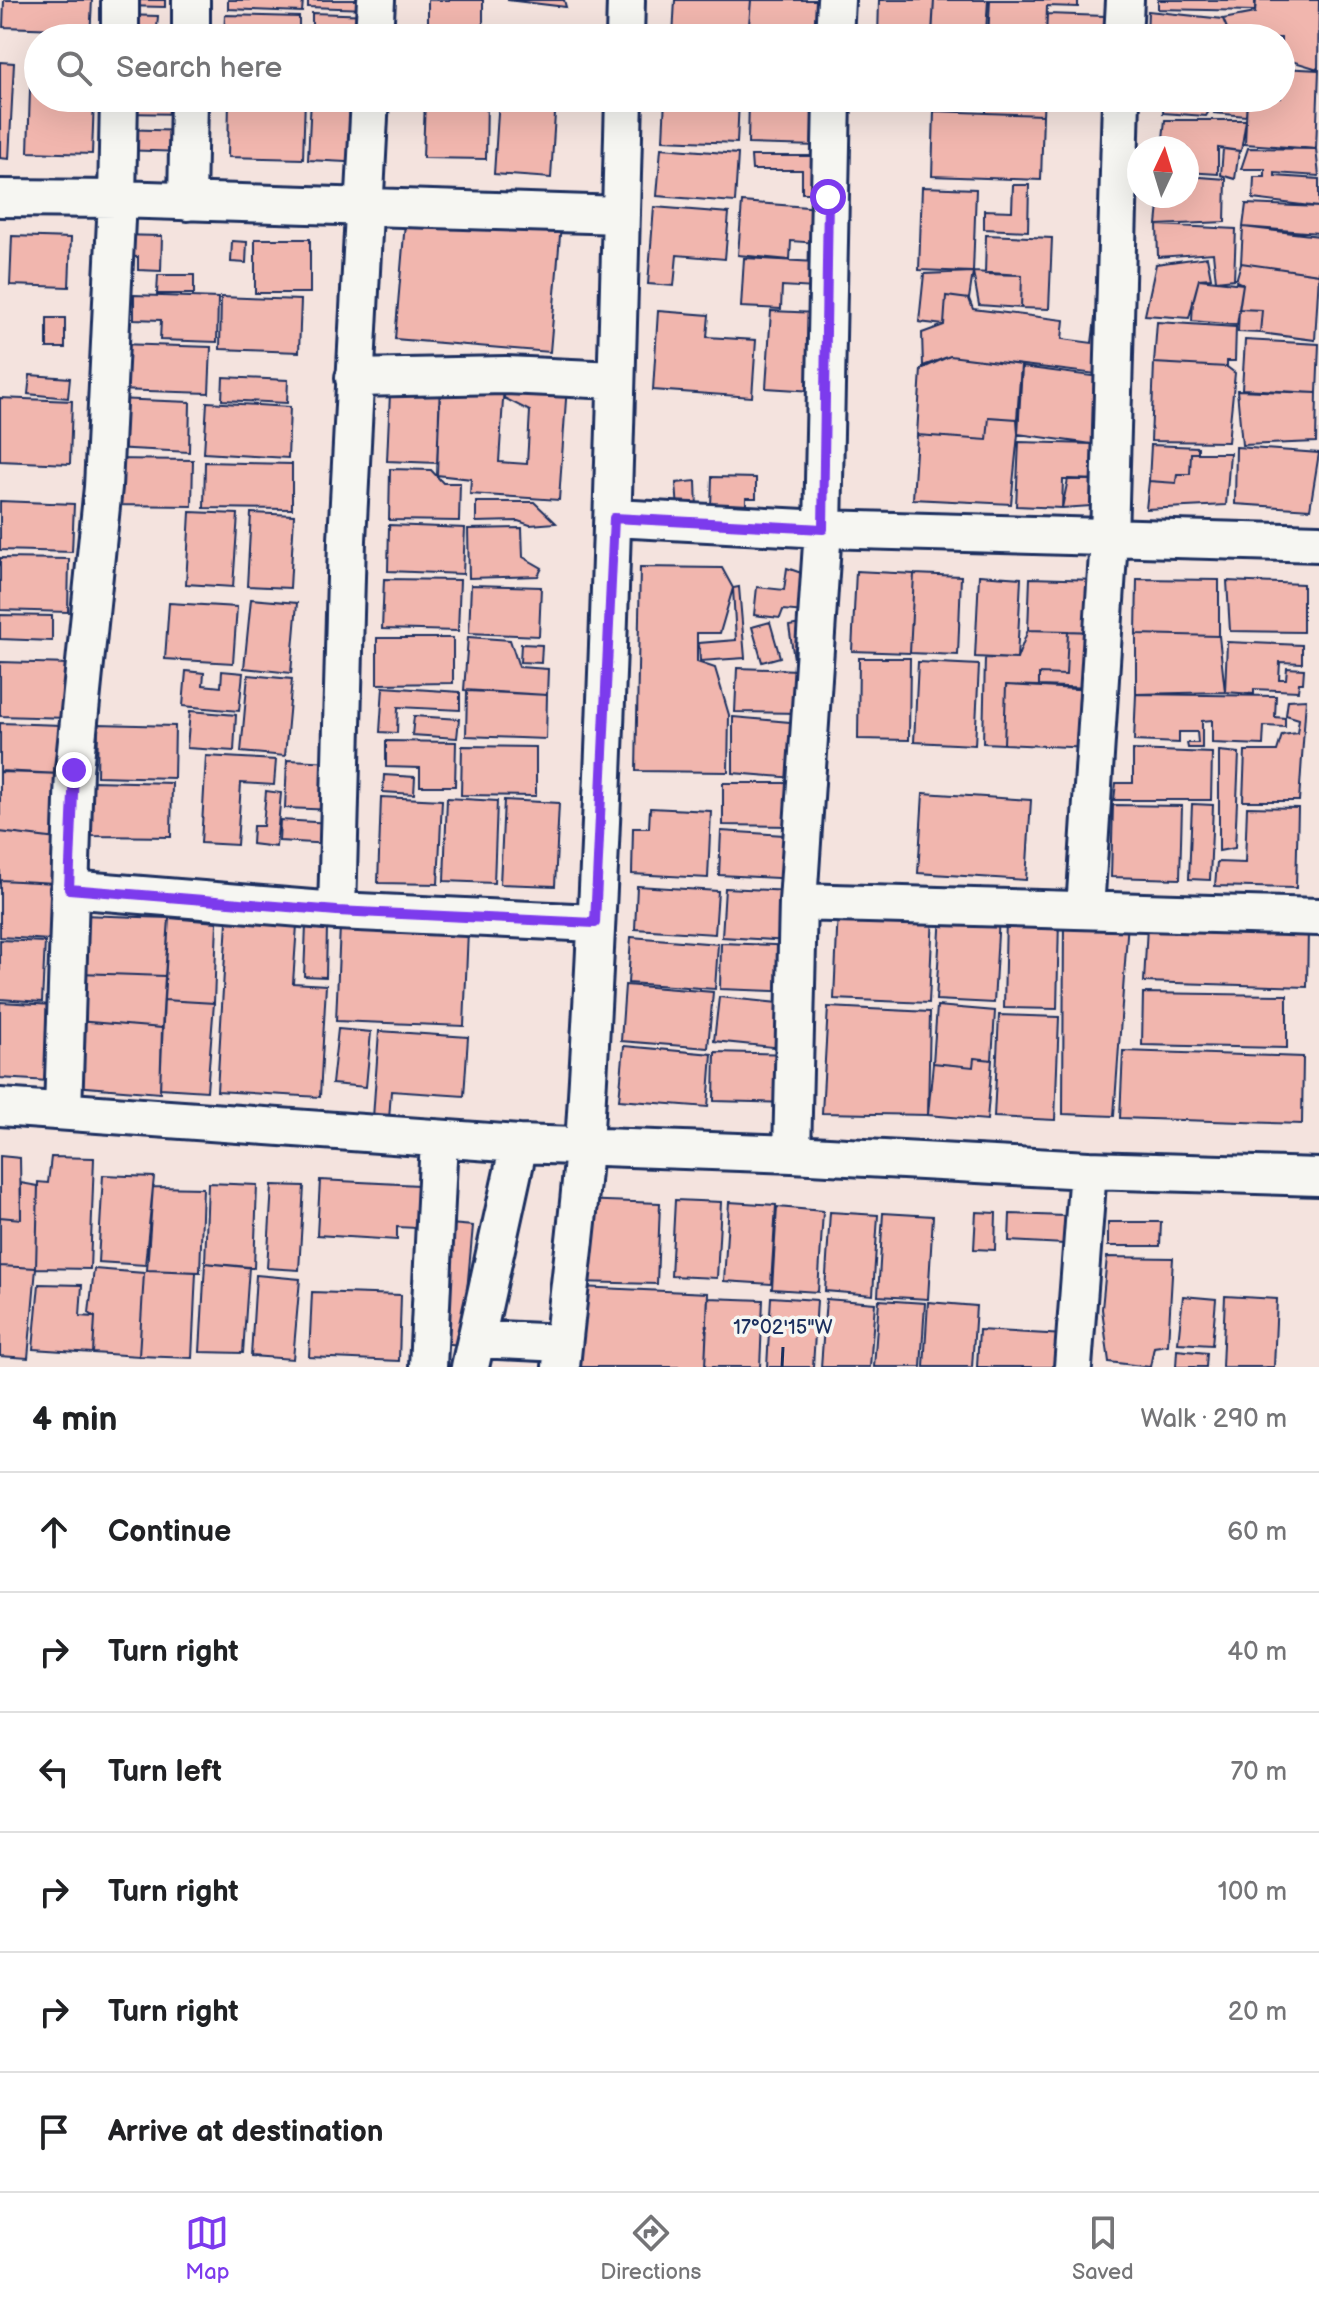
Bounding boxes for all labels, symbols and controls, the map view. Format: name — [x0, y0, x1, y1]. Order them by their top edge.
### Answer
search box — [24, 24, 1295, 112]
icon: search — [52, 46, 96, 90]
text: Search here — [116, 50, 282, 86]
north arrow — [1127, 136, 1199, 208]
route start — [810, 179, 846, 215]
route end — [56, 752, 92, 788]
text: 17°02'15"W — [733, 1316, 833, 1340]
text: 4 min — [32, 1399, 118, 1440]
text: Walk · 290 m — [1140, 1404, 1287, 1435]
icon: ahead — [32, 1510, 76, 1554]
text: Continue — [108, 1514, 231, 1550]
text: 60 m — [1227, 1517, 1287, 1548]
icon: right — [32, 1630, 76, 1674]
text: Turn right — [108, 1634, 239, 1670]
text: 40 m — [1227, 1637, 1287, 1668]
icon: left — [32, 1750, 76, 1794]
text: Turn left — [108, 1754, 222, 1790]
text: 70 m — [1230, 1757, 1287, 1788]
icon: right — [32, 1870, 76, 1914]
text: Turn right — [108, 1874, 239, 1910]
text: 100 m — [1218, 1877, 1287, 1908]
icon: right — [32, 1990, 76, 2034]
text: Turn right — [108, 1994, 239, 2030]
text: 20 m — [1228, 1997, 1287, 2028]
icon: arrive — [32, 2110, 76, 2154]
text: Arrive at destination — [108, 2114, 384, 2150]
tab: Map — [185, 2211, 230, 2286]
tab: Directions — [600, 2211, 701, 2286]
tab: Saved — [1072, 2211, 1134, 2286]

